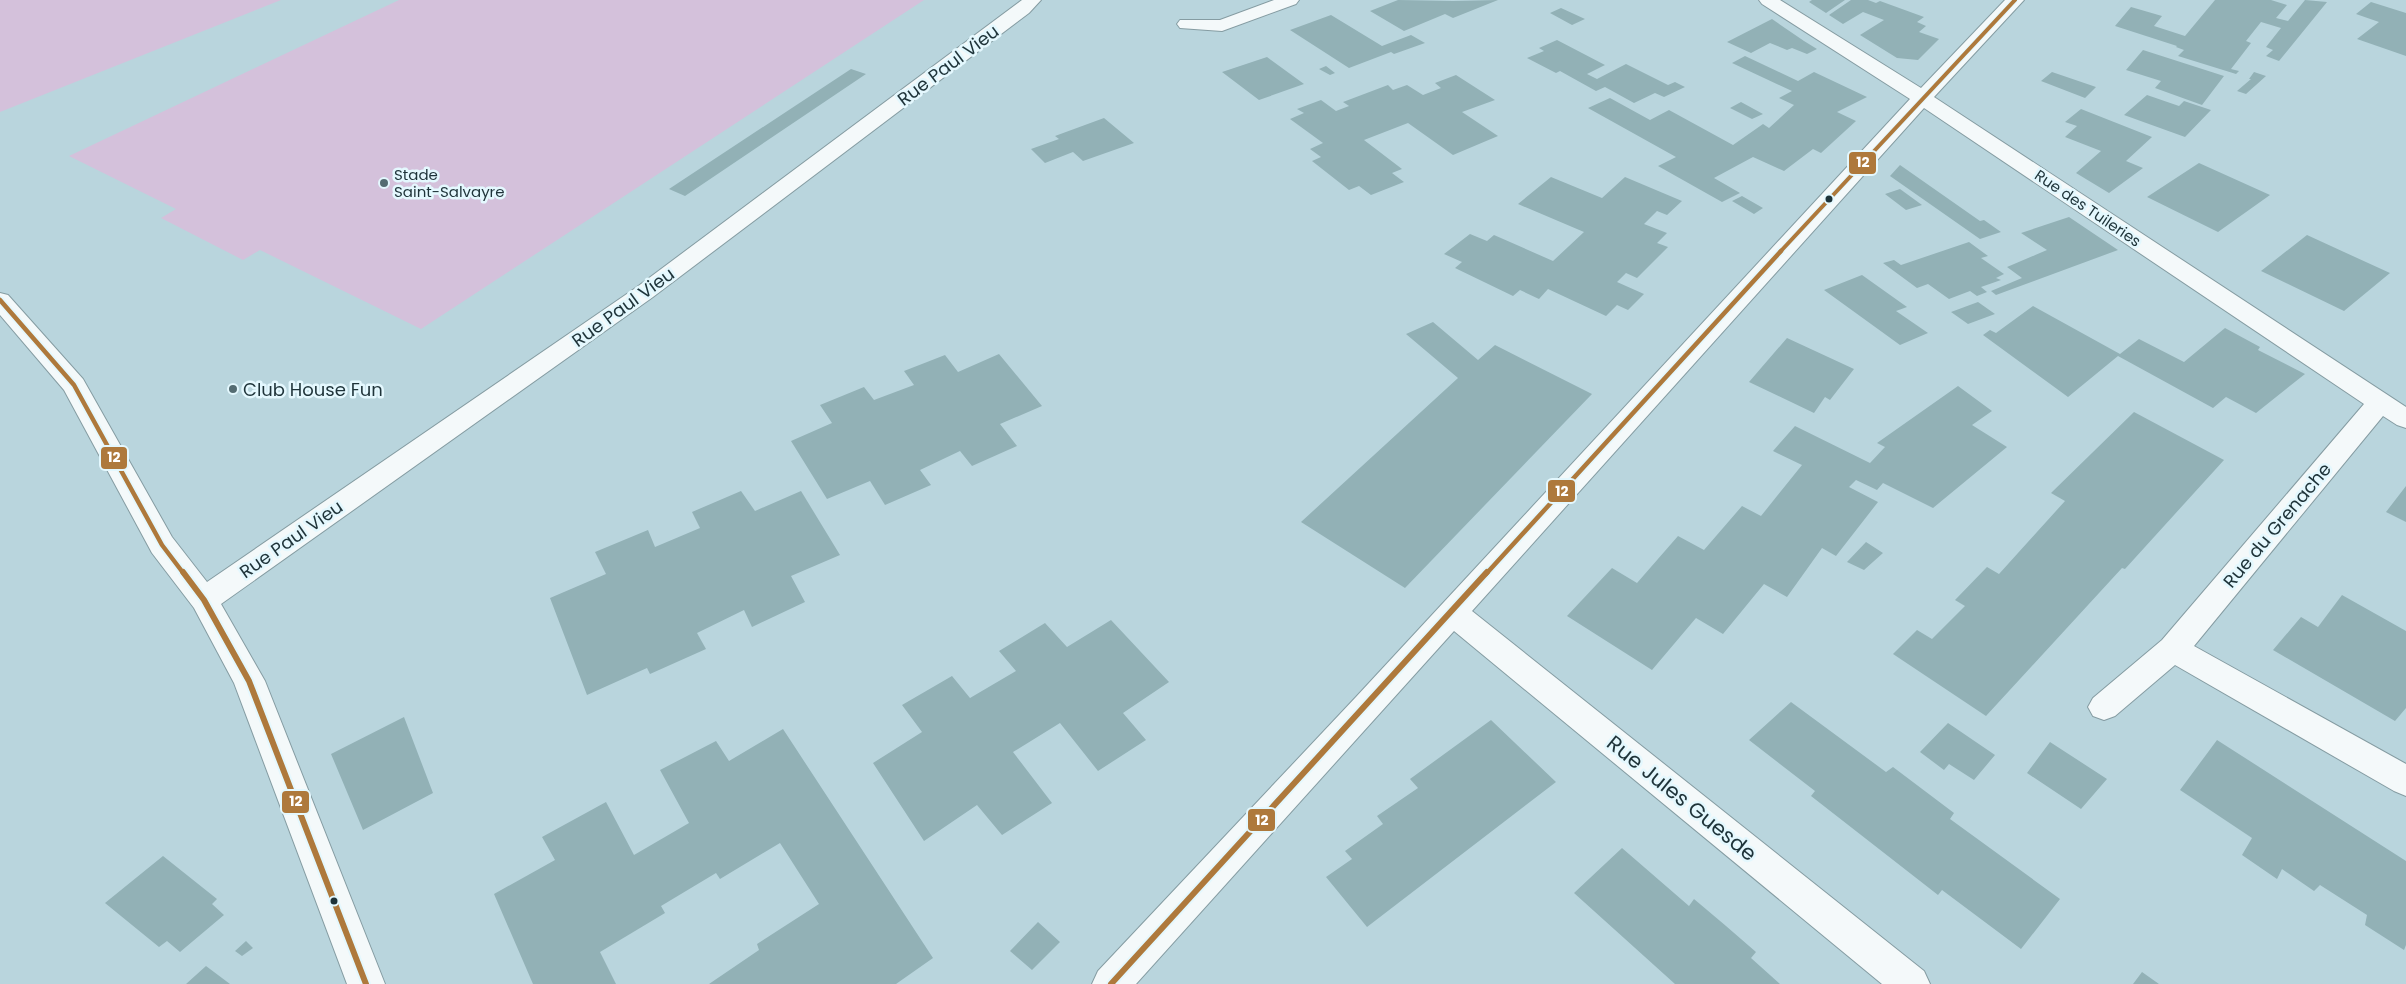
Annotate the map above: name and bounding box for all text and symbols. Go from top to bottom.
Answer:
street label: Rue Paul Vieu [892,19,1004,111]
line badge: 12 [1848,151,1877,175]
text: 12 [1856,152,1870,172]
place label: Stade Saint-Salvayre [394,164,505,202]
street label: Rue des Tuileries [2031,165,2145,251]
marker: Stade Saint-Salvayre [378,177,390,189]
unlabelled marker [1824,194,1834,204]
street label: Rue Paul Vieu [567,261,679,353]
place label: Club House Fun [243,377,383,402]
marker: Club House Fun [227,383,239,395]
line badge: 12 [100,446,128,470]
text: 12 [107,447,121,467]
street label: Rue du Grenache [2217,457,2337,593]
line badge: 12 [1547,479,1576,503]
text: 12 [1555,481,1569,501]
street label: Rue Paul Vieu [234,494,348,584]
street label: Rue Jules Guesde [1601,728,1763,868]
line badge: 12 [281,790,310,814]
text: 12 [289,791,303,811]
line badge: 12 [1247,808,1276,832]
text: 12 [1255,810,1269,830]
unlabelled marker [329,896,339,906]

